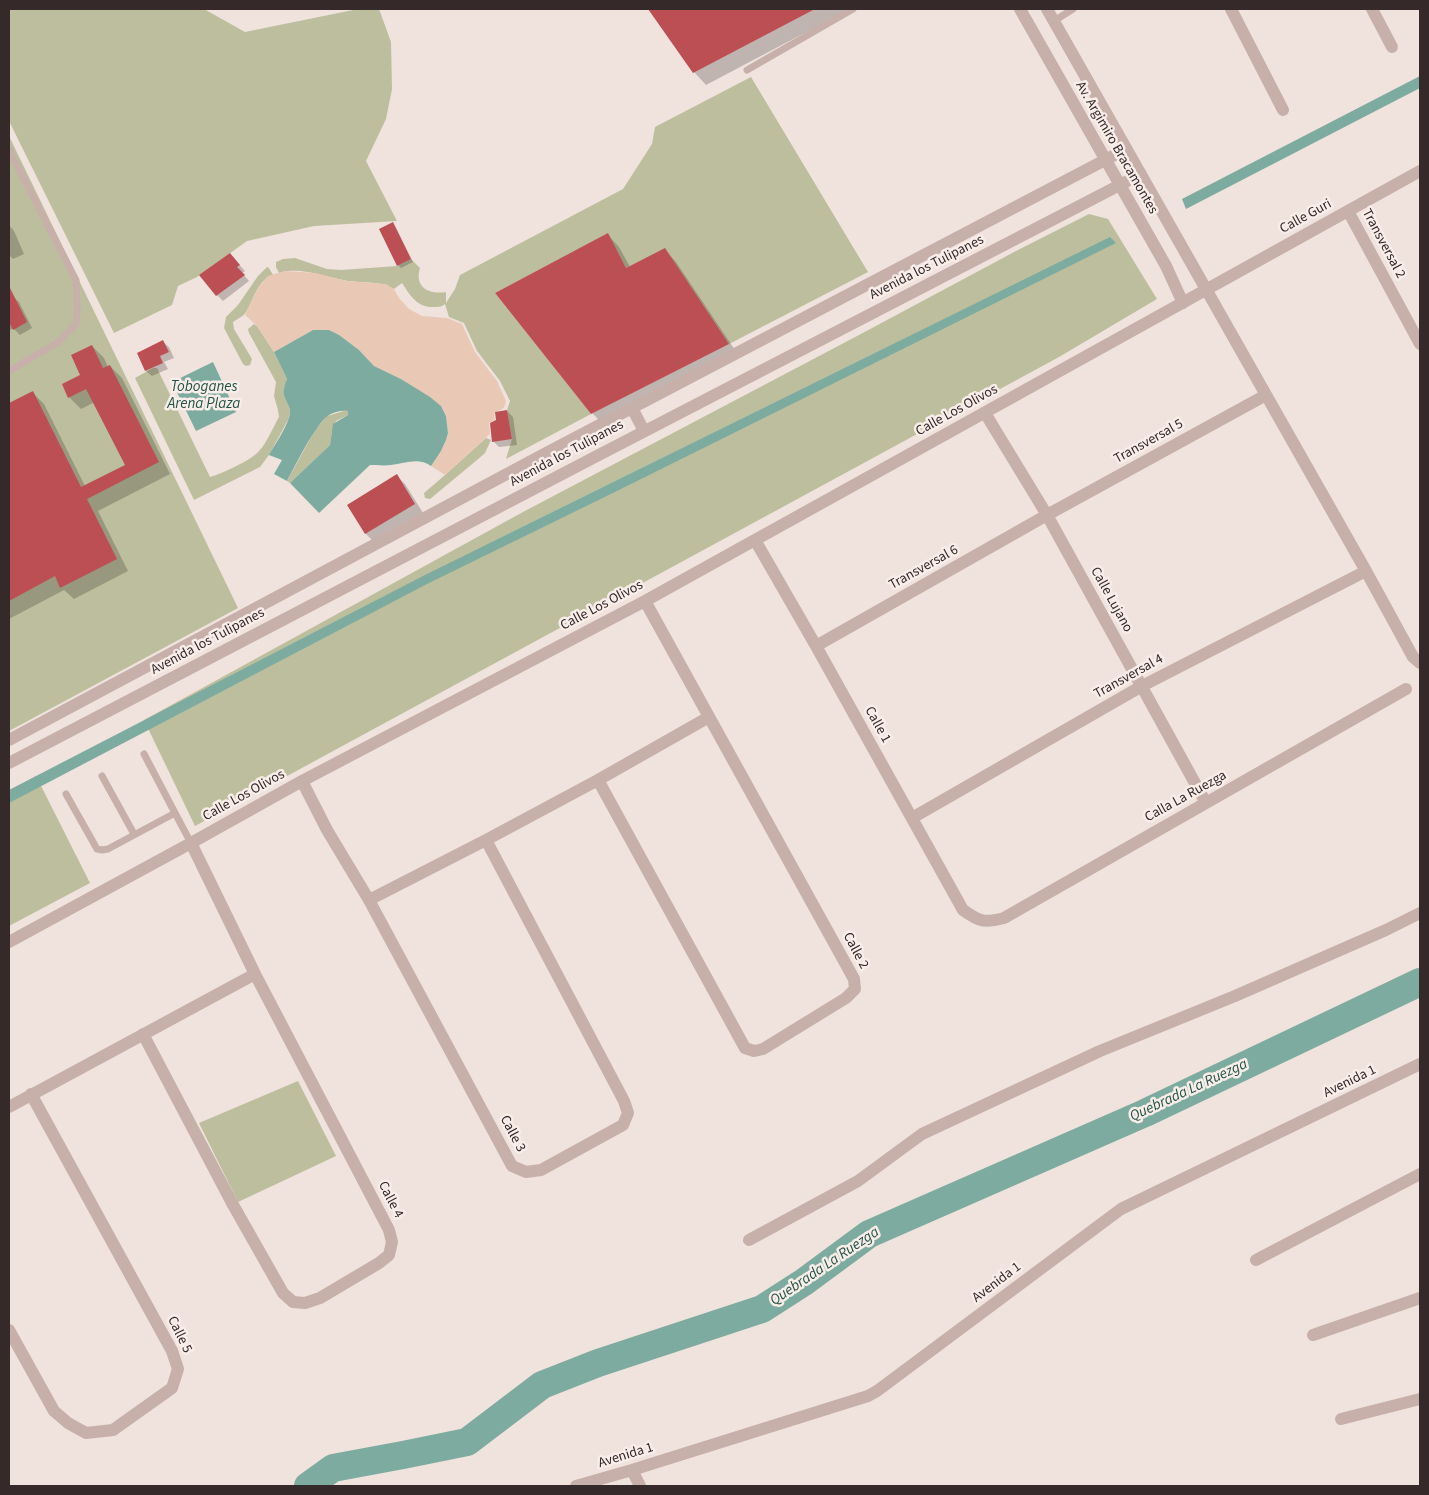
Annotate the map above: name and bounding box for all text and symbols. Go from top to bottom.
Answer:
street label: Av. Argimiro Bracamontes [1071,79,1161,217]
street label: Calle Guri [1277,196,1335,238]
street label: Transversal 2 [1358,206,1408,282]
street label: Avenida los Tulipanes [867,232,987,304]
water label: Toboganes Arena Plaza [168,379,240,414]
street label: Calle Los Olivos [913,382,1001,440]
street label: Transversal 5 [1111,416,1187,468]
street label: Avenida los Tulipanes [507,417,627,491]
street label: Transversal 6 [886,542,962,594]
street label: Calle Lujano [1086,564,1136,636]
street label: Calle Los Olivos [558,577,646,635]
street label: Avenida los Tulipanes [148,605,268,679]
street label: Transversal 4 [1091,651,1167,703]
street label: Calle 1 [860,704,894,746]
street label: Calle Los Olivos [200,767,288,825]
street label: Calla La Ruezga [1142,768,1230,826]
street label: Calle 2 [838,930,872,972]
water label: Quebrada La Ruezga [1127,1056,1251,1126]
street label: Avenida 1 [1321,1062,1379,1102]
street label: Calle 3 [495,1113,529,1155]
street label: Calle 4 [374,1179,406,1221]
water label: Quebrada La Ruezga [767,1224,883,1310]
street label: Avenida 1 [969,1259,1025,1307]
street label: Calle 5 [163,1314,195,1356]
street label: Avenida 1 [596,1440,656,1472]

